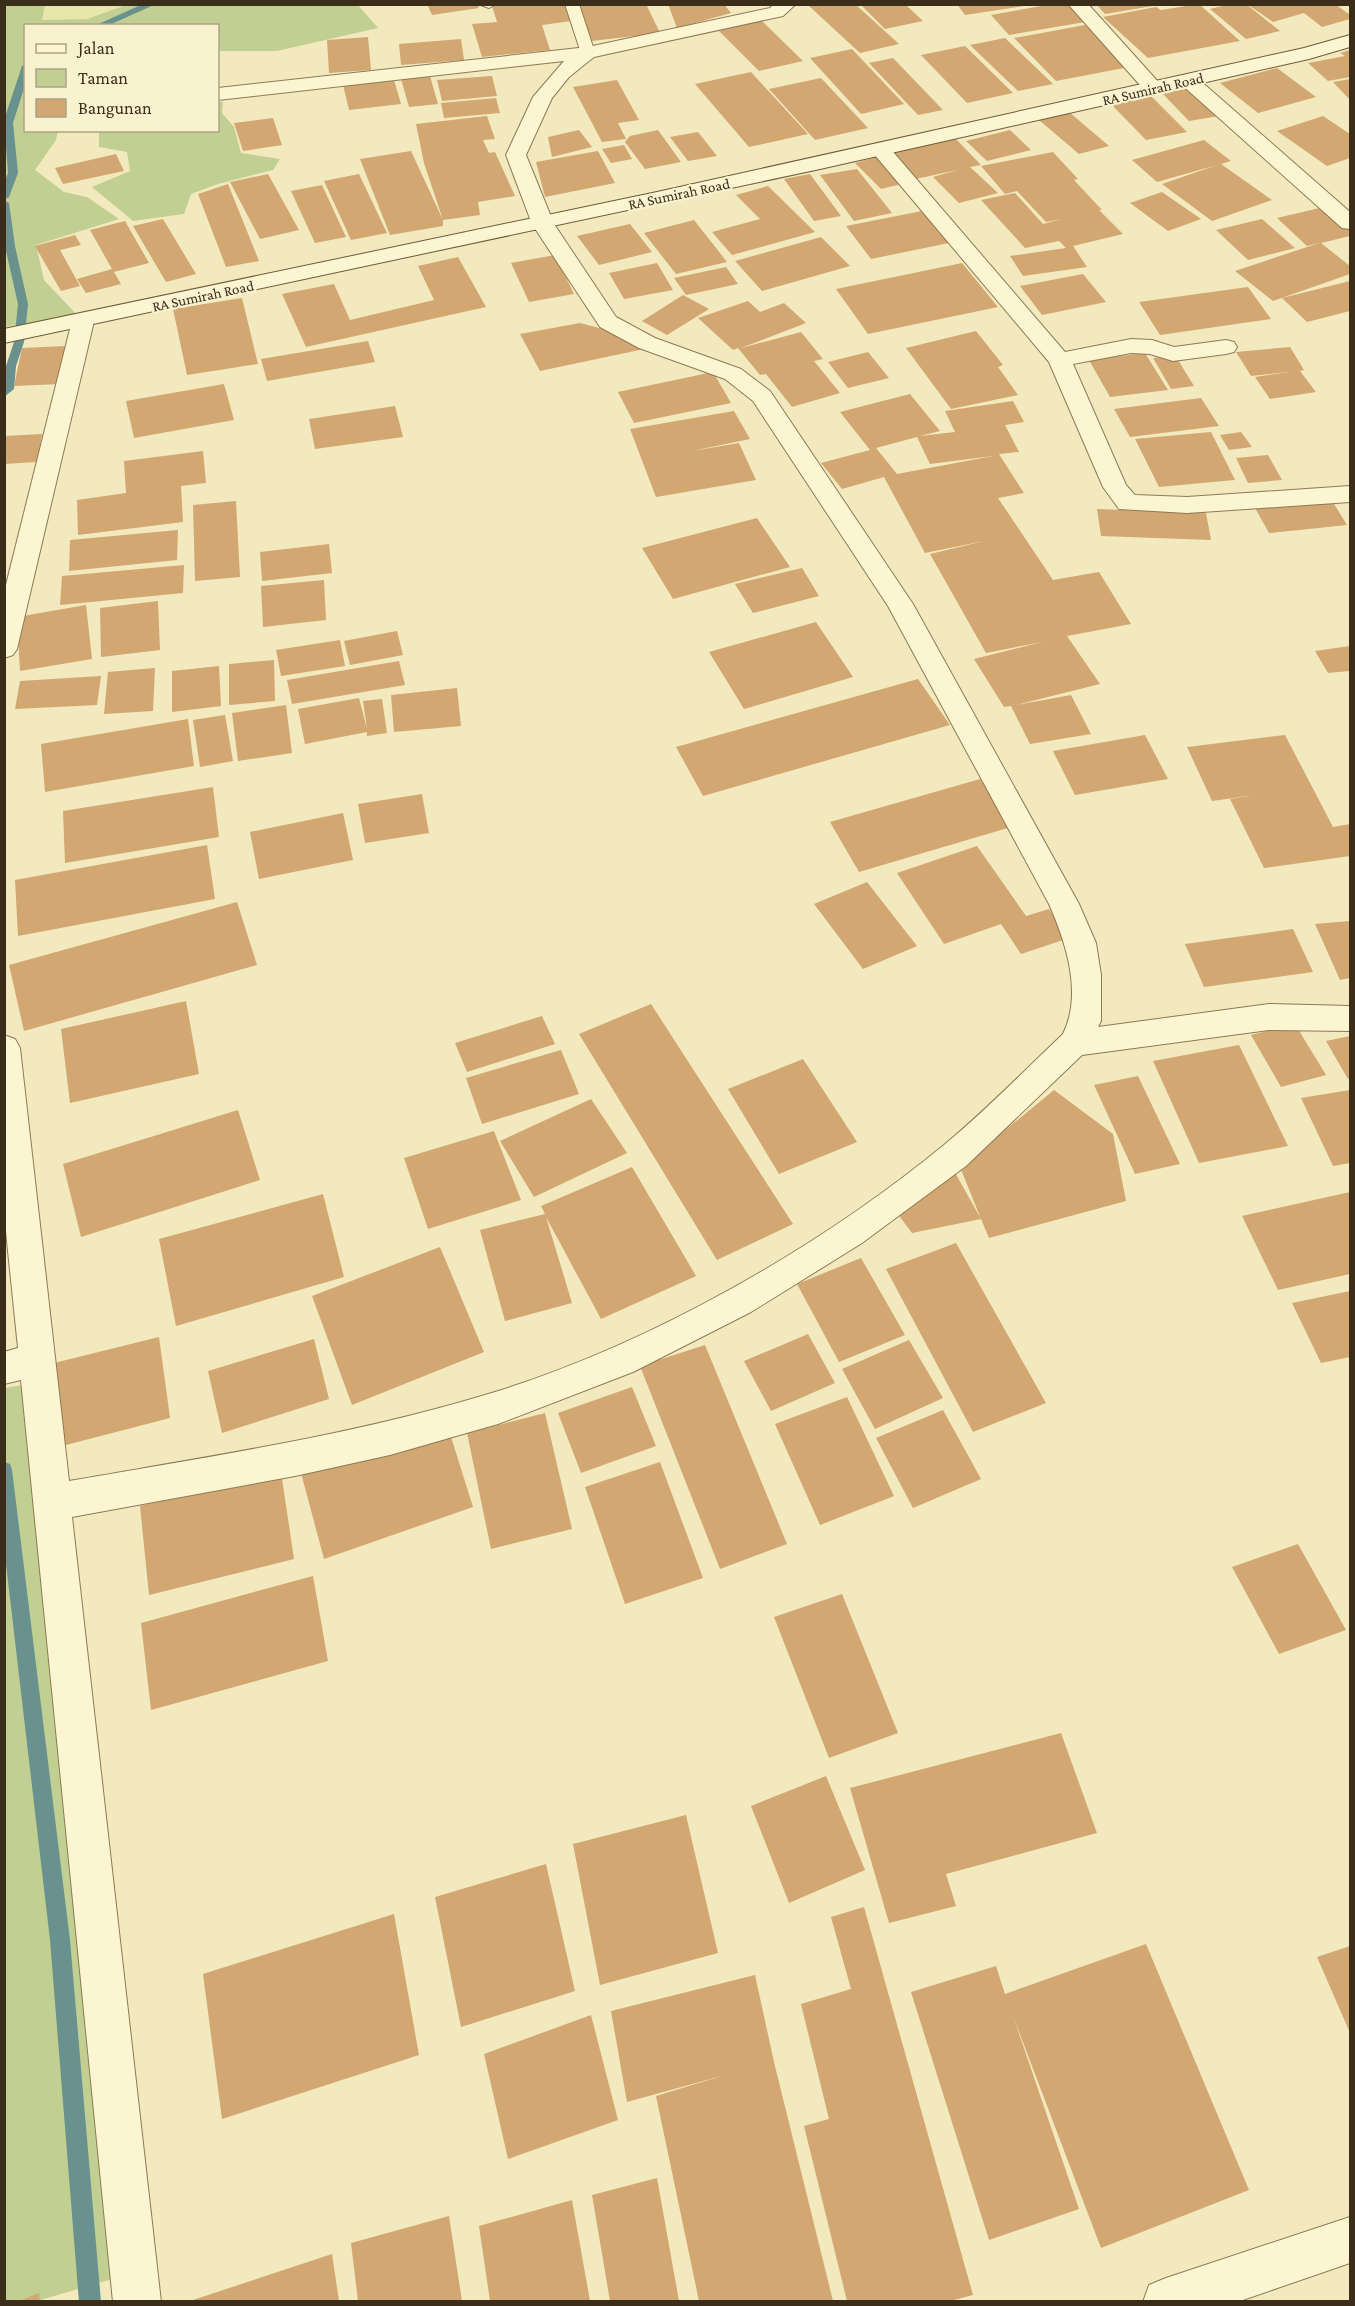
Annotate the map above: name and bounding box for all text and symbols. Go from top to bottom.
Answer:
legend [24,24,219,132]
text: Jalan [76,38,115,58]
text: Taman [78,68,128,88]
street label: RA Sumirah Road [1101,70,1205,108]
text: Bangunan [78,98,152,118]
street label: RA Sumirah Road [627,175,731,213]
street label: RA Sumirah Road [151,277,255,315]

